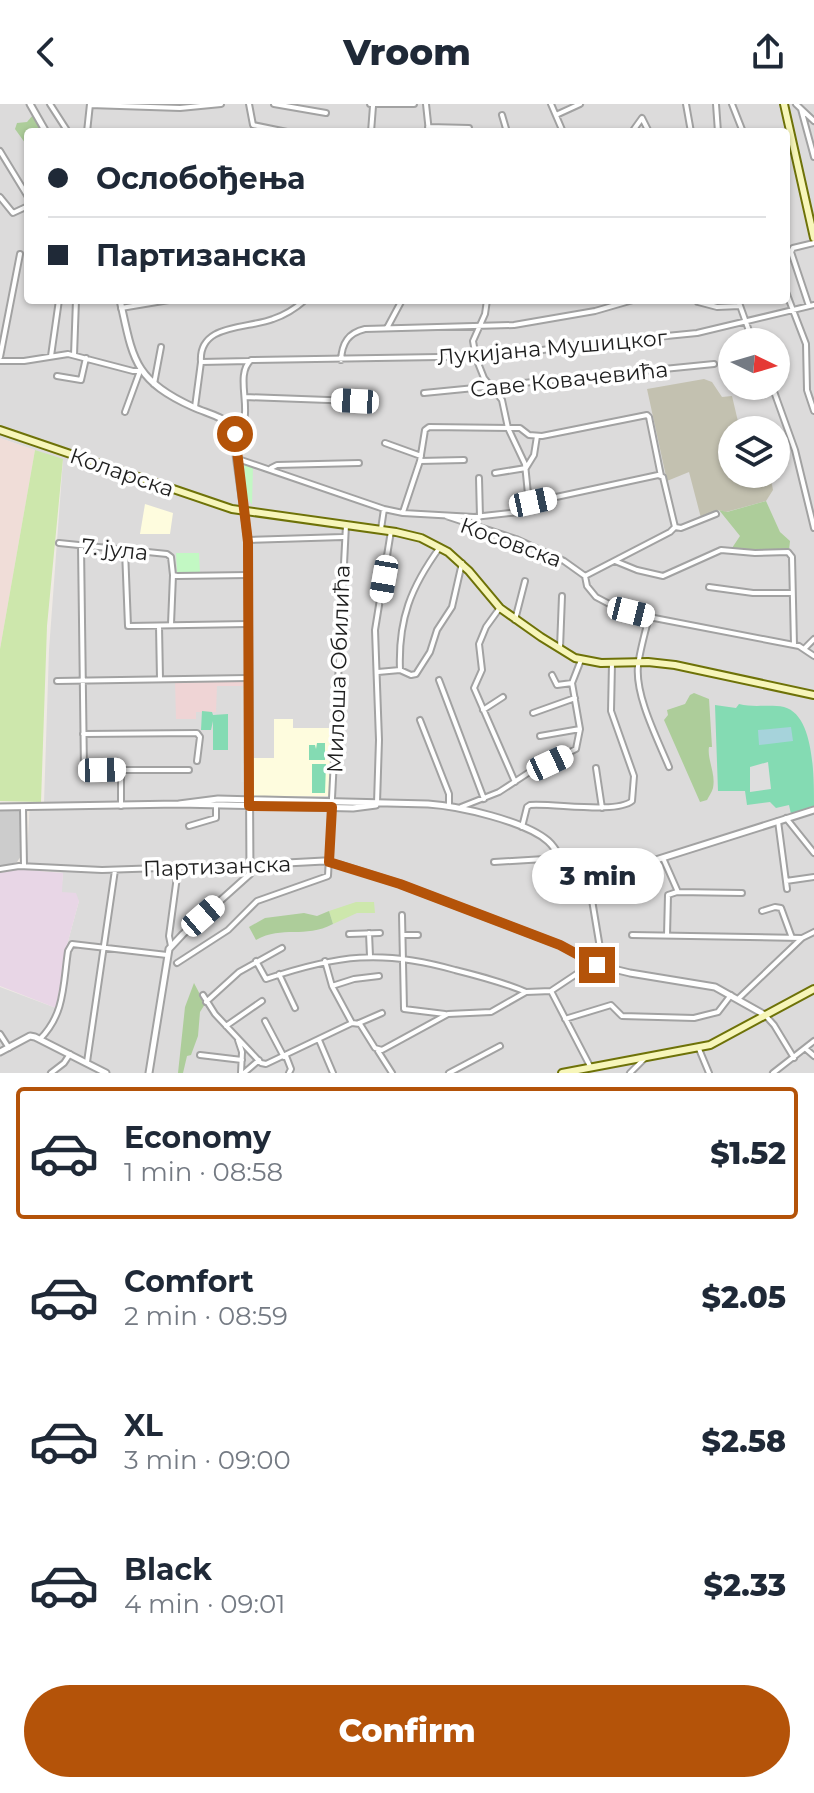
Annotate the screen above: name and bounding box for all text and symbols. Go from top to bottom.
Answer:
icon: back [24,30,68,74]
text: Vroom [343,30,471,74]
icon: share [746,30,790,74]
text: Ослобођења [96,160,305,197]
text: Партизанска [96,237,307,274]
street label: Лукијана Мушицког [436,324,669,371]
north arrow [718,328,790,400]
map controls [718,328,790,488]
street label: Саве Ковачевића [469,356,669,403]
car [330,388,380,414]
route start [217,416,253,452]
button: layers [718,416,790,488]
street label: Коларска [66,442,177,503]
car [507,485,559,519]
street label: Косовска [456,512,565,573]
street label: 7. јула [80,533,150,566]
car [368,553,400,605]
street label: Милоша Обилића [321,565,356,774]
car [605,595,657,629]
car [523,742,577,784]
car [78,758,126,782]
callout: 3 min [531,849,663,905]
street label: Партизанска [142,850,292,883]
text: 3 min [560,860,636,892]
car [177,891,229,941]
route end [579,947,615,983]
icon: car [28,1117,100,1189]
text: Economy [124,1119,271,1156]
text: $1.52 [710,1135,786,1172]
text: 1 min · 08:58 [124,1156,283,1188]
icon: car [28,1261,100,1333]
text: Comfort [124,1263,254,1300]
text: $2.05 [701,1279,786,1316]
text: 2 min · 08:59 [124,1300,288,1332]
icon: car [28,1405,100,1477]
text: XL [124,1407,163,1444]
text: $2.58 [702,1423,786,1460]
text: 3 min · 09:00 [124,1444,291,1476]
icon: car [28,1549,100,1621]
text: Black [124,1551,212,1588]
text: $2.33 [704,1567,786,1604]
text: 4 min · 09:01 [124,1588,286,1620]
button: Confirm [24,1685,790,1777]

